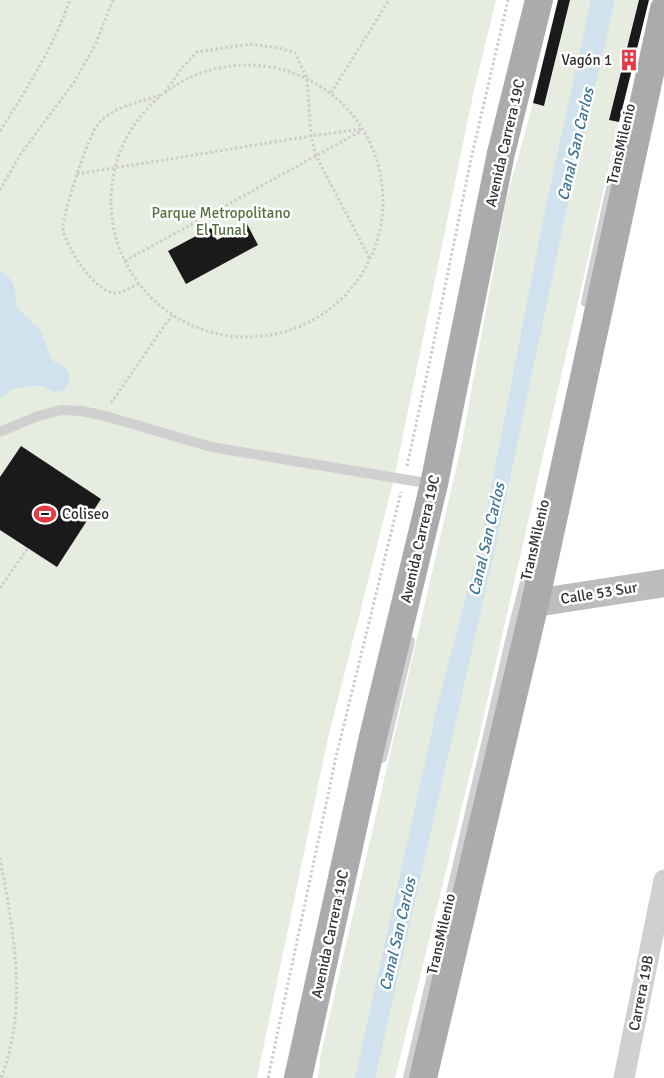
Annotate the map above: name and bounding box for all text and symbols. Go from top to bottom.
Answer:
building icon: Vagón 1 [616,47,642,73]
place label: Vagón 1 [561,51,612,69]
street label: Avenida Carrera 19C [482,77,528,209]
water label: Canal San Carlos [553,84,599,203]
street label: TransMilenio [603,102,639,186]
park label: Parque Metropolitano El Tunal [152,204,291,239]
street label: Avenida Carrera 19C [397,473,443,605]
water label: Canal San Carlos [464,479,510,598]
street label: TransMilenio [517,498,553,582]
sports icon: Coliseo [32,501,58,527]
place label: Coliseo [62,505,109,523]
street label: Calle 53 Sur [559,578,639,608]
street label: Avenida Carrera 19C [308,868,352,1000]
water label: Canal San Carlos [375,874,421,993]
street label: TransMilenio [423,892,459,976]
street label: Carrera 19B [625,954,657,1032]

